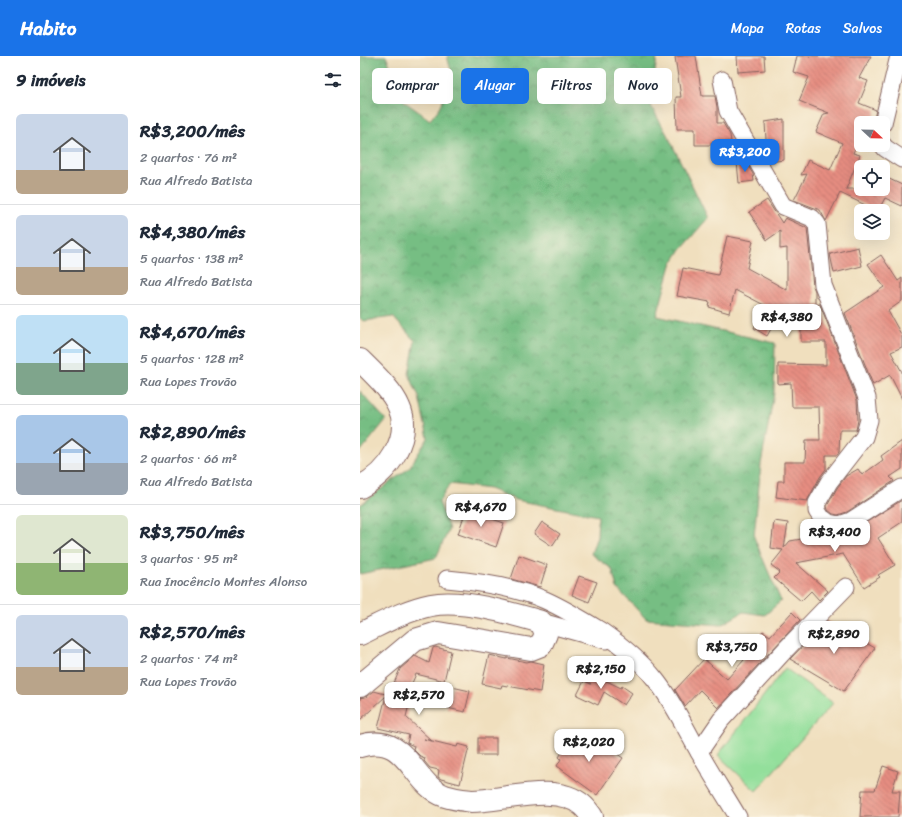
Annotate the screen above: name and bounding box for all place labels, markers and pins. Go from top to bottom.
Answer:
pin: R$3,200 [708,139,782,173]
pin: R$4,380 [750,304,824,338]
pin: R$4,670 [444,494,518,528]
pin: R$3,400 [798,519,872,553]
pin: R$2,890 [797,621,871,655]
pin: R$3,750 [695,634,769,668]
pin: R$2,150 [564,656,638,690]
pin: R$2,570 [382,682,456,716]
pin: R$2,020 [552,729,626,763]

